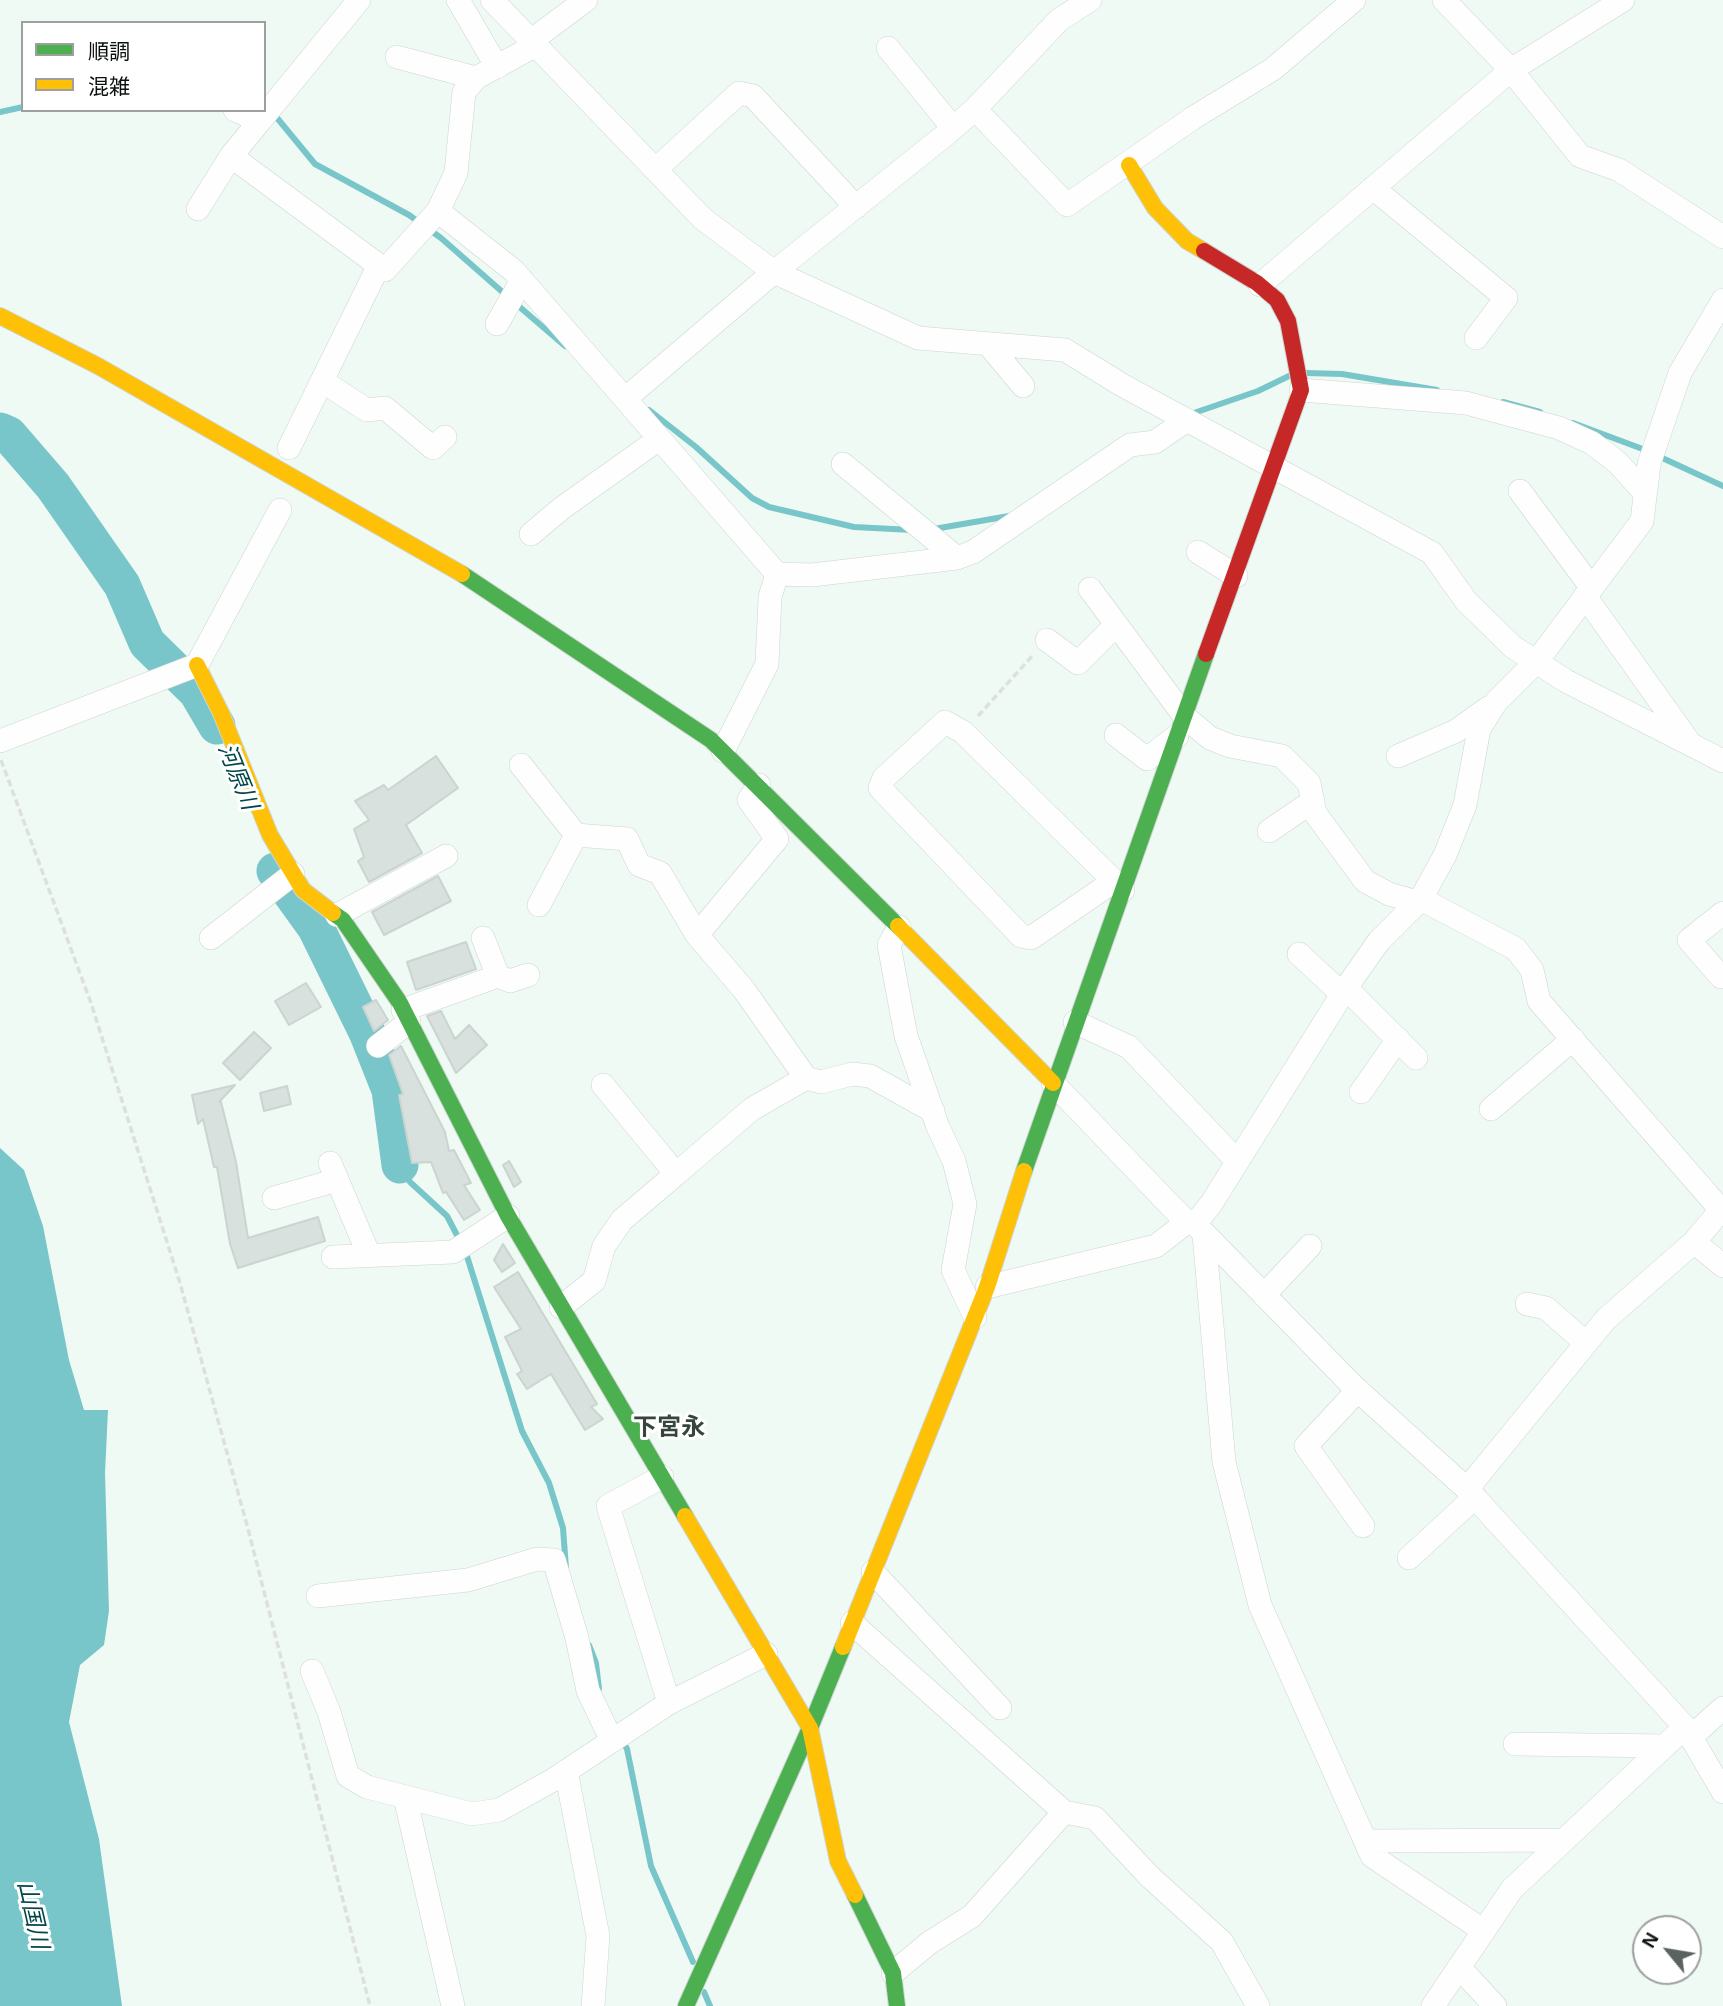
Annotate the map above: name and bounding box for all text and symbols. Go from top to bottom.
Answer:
legend [21,21,266,112]
text: 順調 [88,40,130,63]
text: 混雑 [88,75,130,98]
water label: 河原川 [211,740,263,814]
district label: 下宮永 [633,1414,705,1442]
water label: 山国川 [11,1878,53,1952]
north arrow [1632,1915,1702,1985]
text: N [1638,1929,1663,1951]

